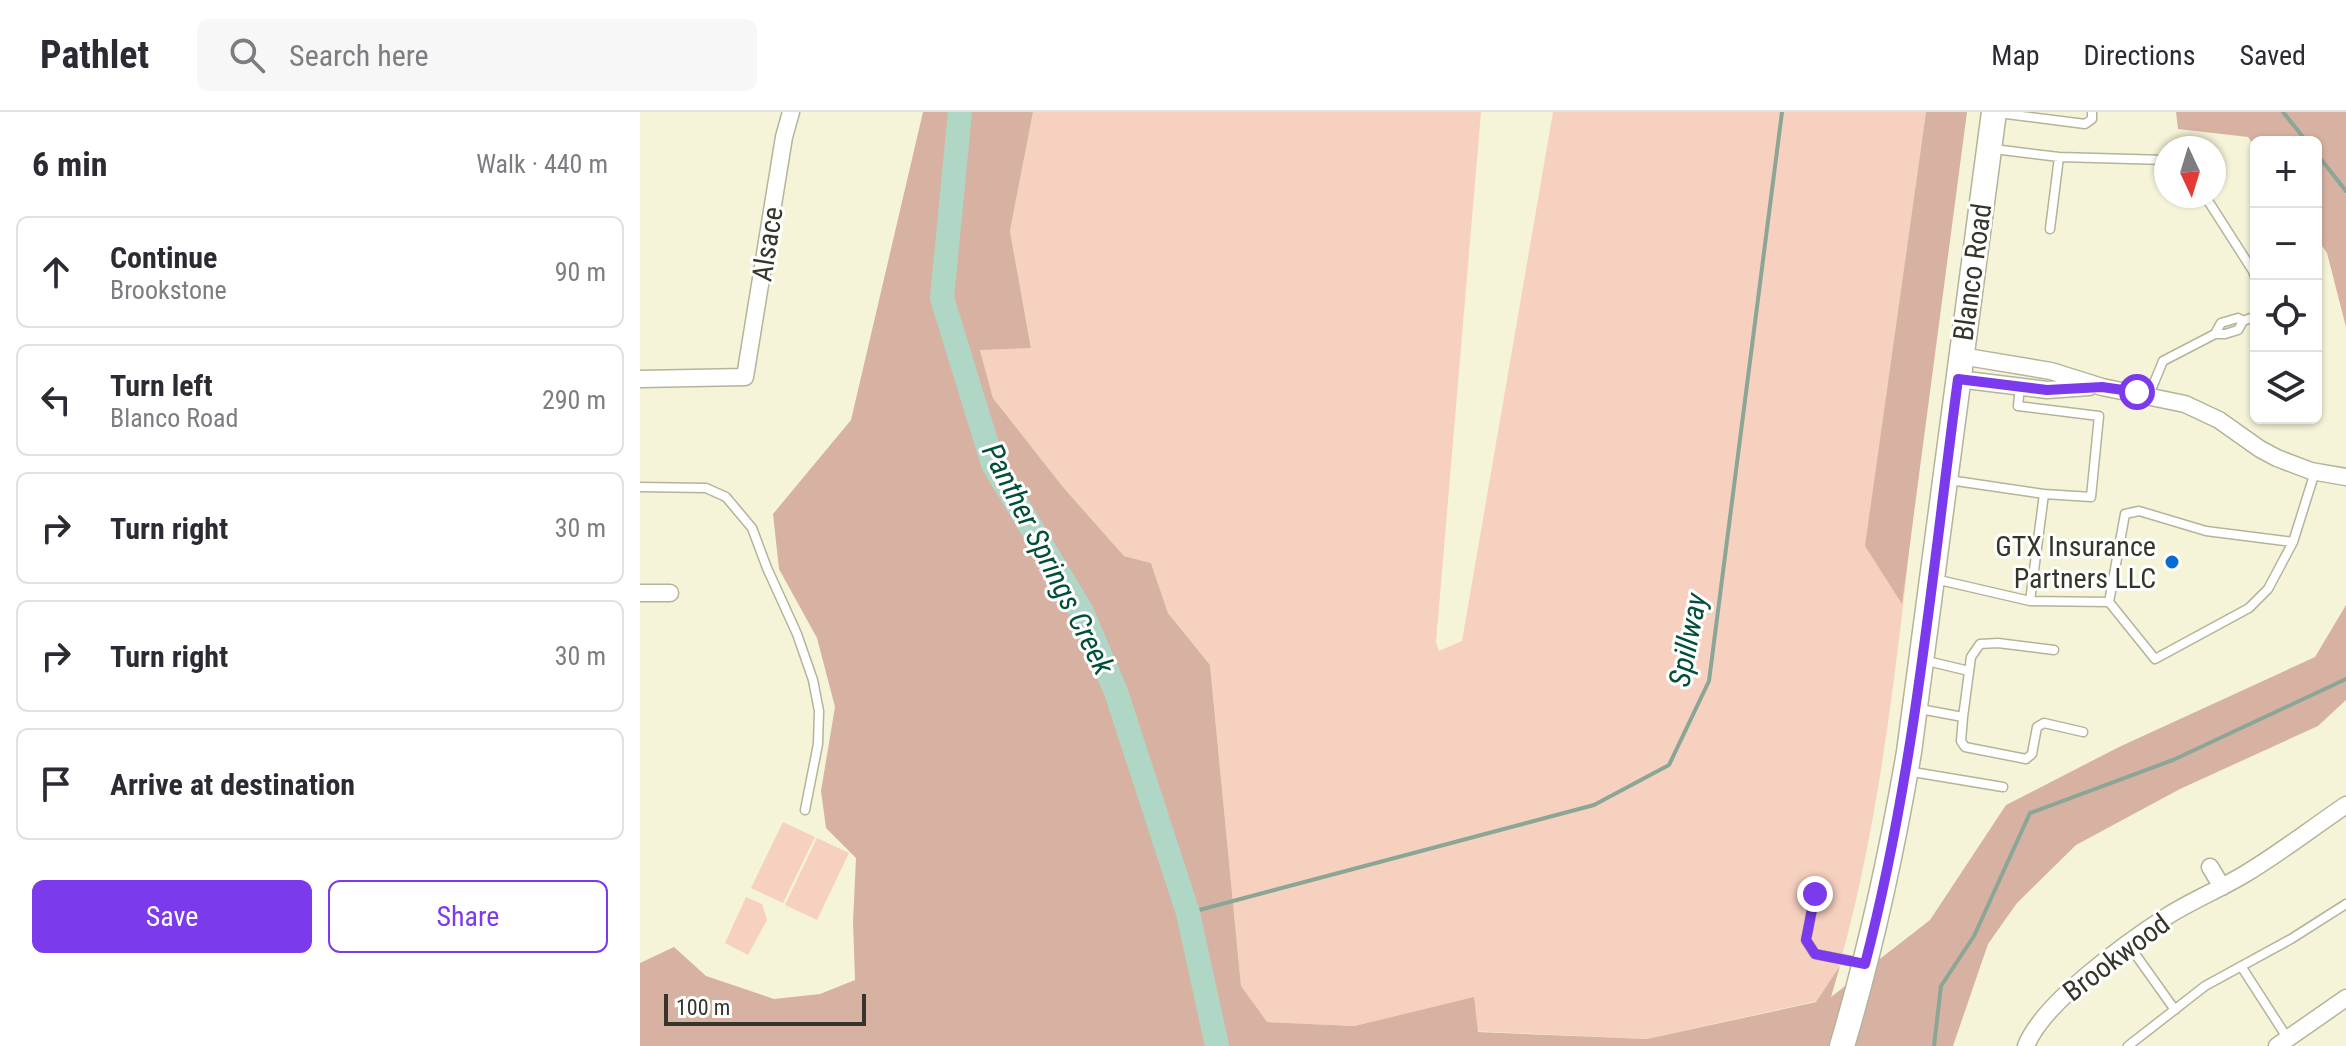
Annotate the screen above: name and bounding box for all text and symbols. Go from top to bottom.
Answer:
search box [197,19,757,91]
text: Pathlet [40,33,149,77]
icon: search [225,33,269,77]
text: Search here [289,38,429,73]
text: Map [1991,39,2040,72]
text: Directions [2084,39,2195,72]
text: Saved [2239,39,2306,72]
north arrow [2154,136,2226,208]
map controls [2250,136,2322,424]
button: + [2250,136,2322,208]
text: 6 min [32,144,108,184]
text: Walk · 440 m [476,149,608,179]
street label: Blanco Road [1947,201,1998,343]
street label: Alsace [745,205,790,284]
button: − [2250,208,2322,280]
text: Continue [110,240,217,275]
icon: ahead [34,250,78,294]
text: 90 m [555,257,606,287]
text: Brookstone [110,275,227,305]
button: locate [2250,280,2322,352]
button: layers [2250,352,2322,424]
text: Turn left [110,368,213,403]
route start [2119,374,2155,410]
icon: left [34,378,78,422]
text: 290 m [542,385,606,415]
text: Blanco Road [110,403,238,433]
water label: Panther Springs Creek [975,437,1122,681]
icon: right [34,506,78,550]
text: Turn right [110,511,228,546]
text: 30 m [555,513,606,543]
place label: GTX Insurance Partners LLC [1995,530,2156,595]
marker: GTX Insurance Partners LLC [2163,553,2181,571]
water label: Spillway [1661,589,1714,689]
icon: right [34,634,78,678]
text: Turn right [110,639,228,674]
text: 30 m [555,641,606,671]
icon: arrive [34,762,78,806]
text: Arrive at destination [110,767,355,802]
route end [1797,876,1833,912]
button: Save [32,880,312,953]
button: Share [328,880,608,953]
street label: Brookwood [2057,907,2176,1008]
scale bar [664,990,866,1026]
text: 100 m [676,995,730,1020]

